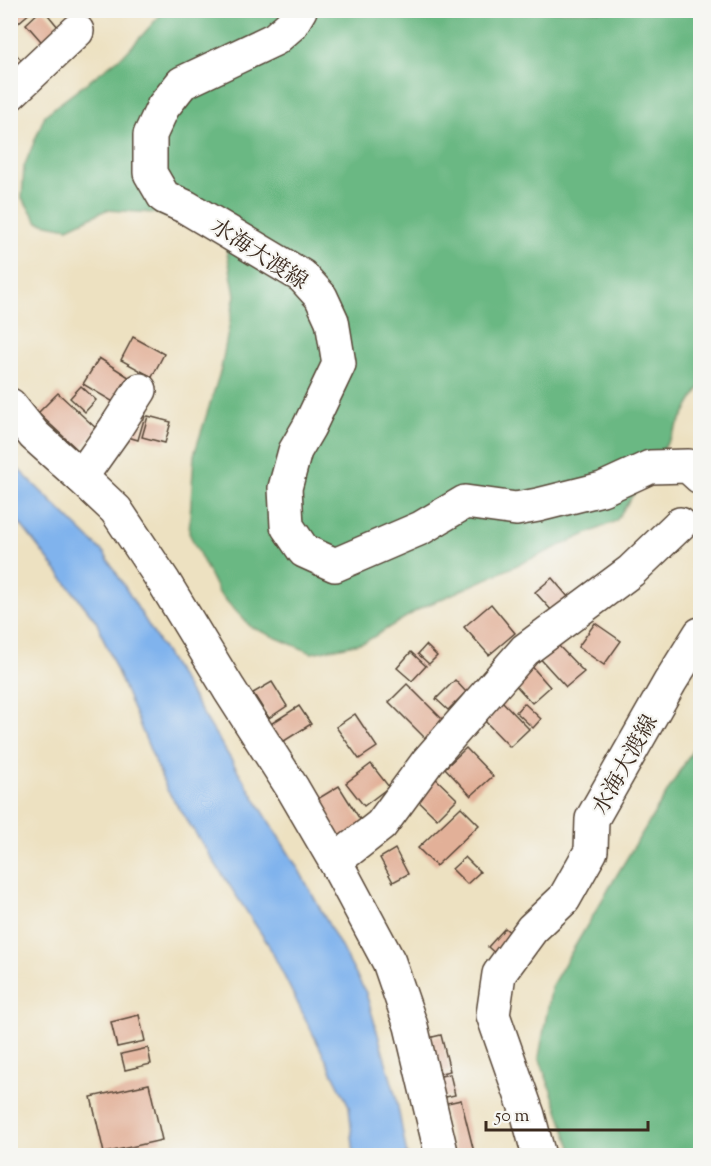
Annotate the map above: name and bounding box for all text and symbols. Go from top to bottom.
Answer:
street label: 水海大渡線 [204,212,313,299]
street label: 水海大渡線 [586,710,667,821]
scale bar [486,1094,648,1132]
text: 50 m [494,1104,530,1130]

